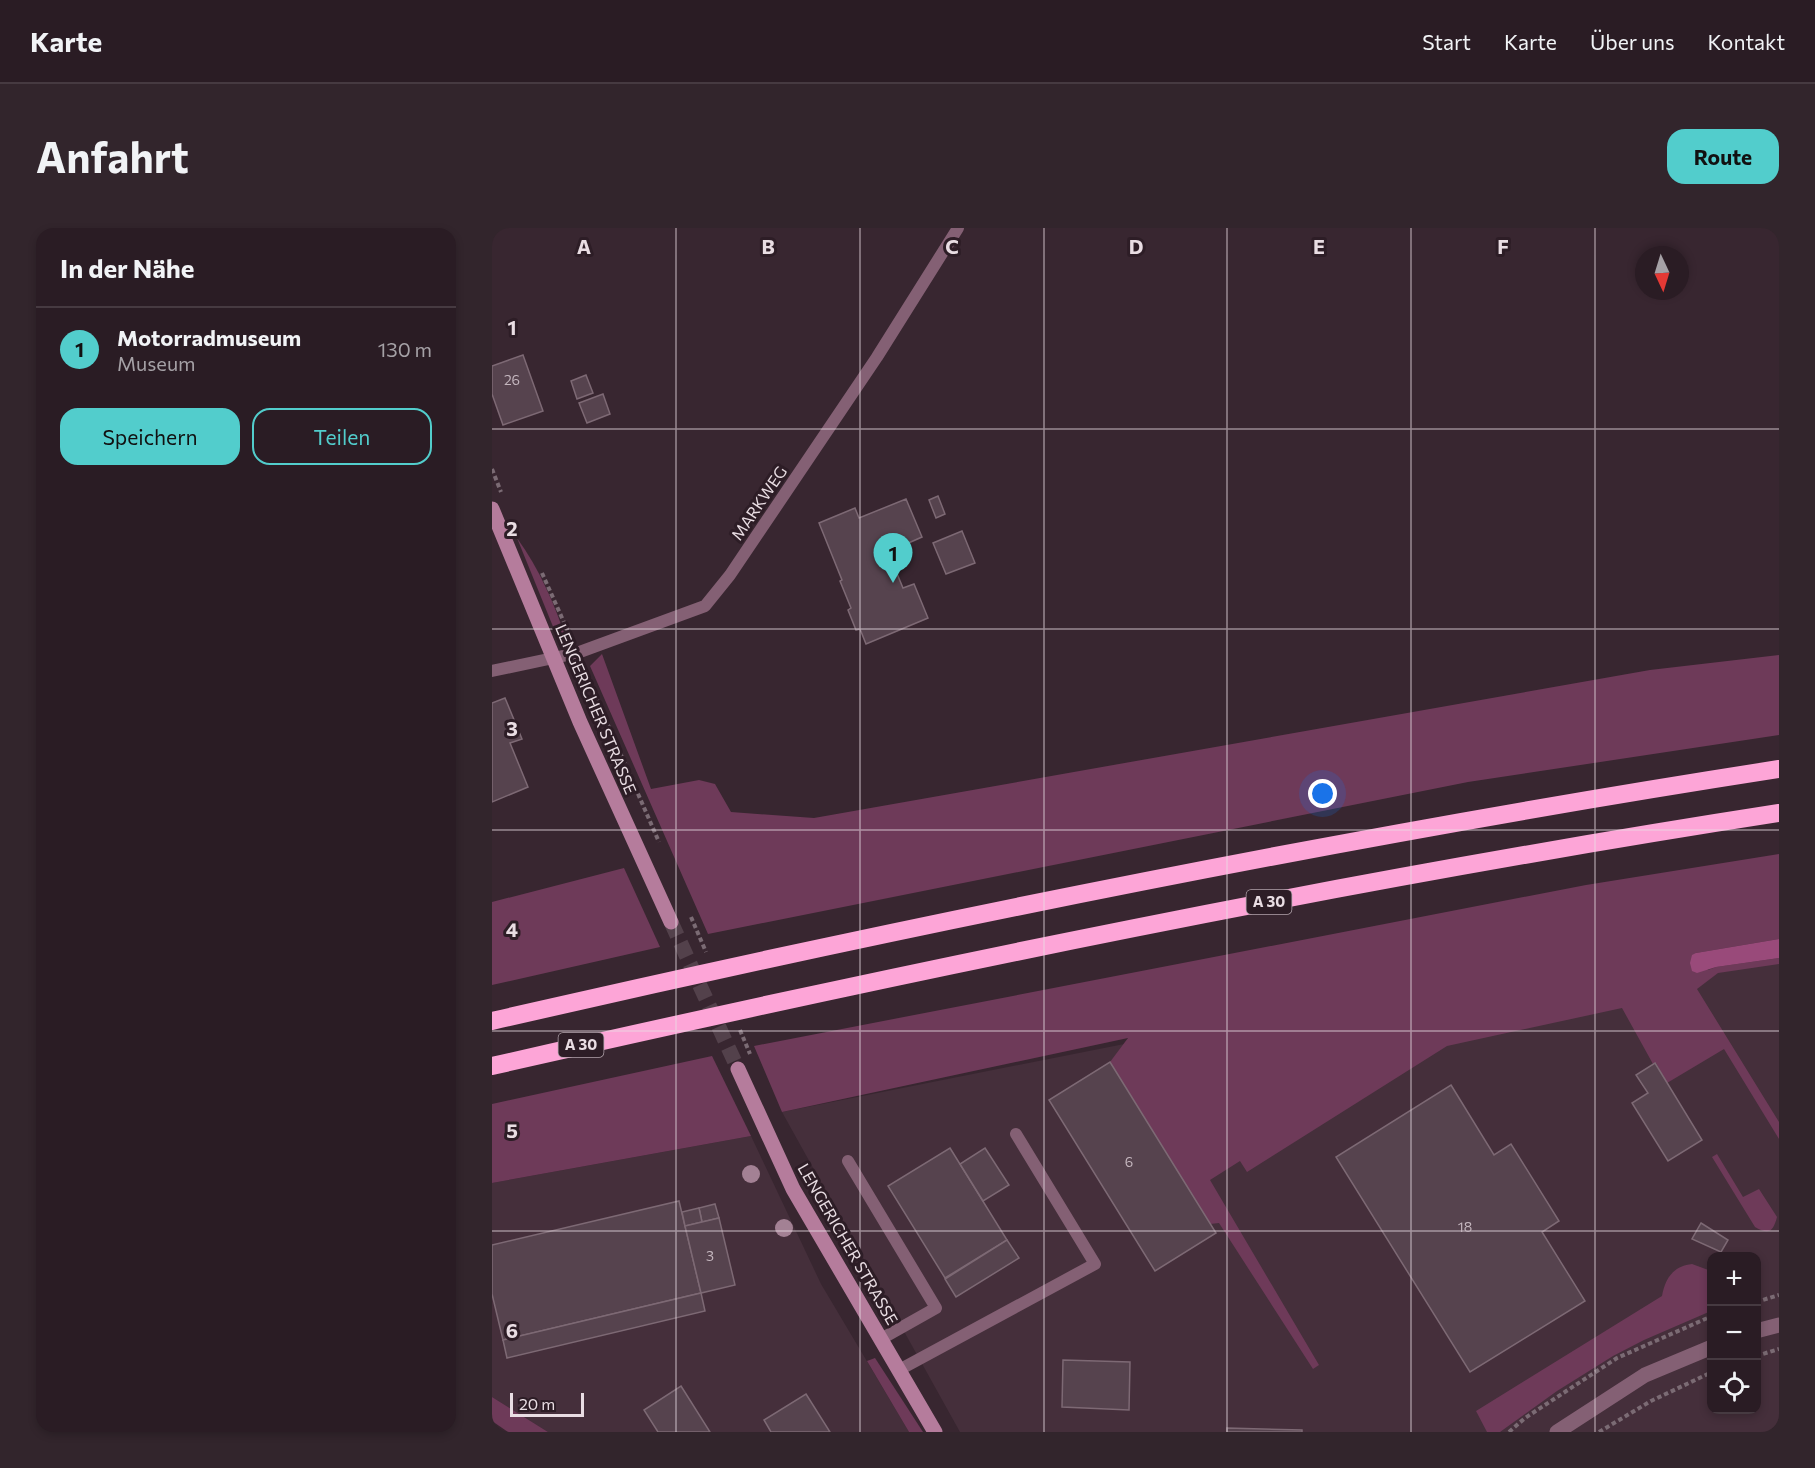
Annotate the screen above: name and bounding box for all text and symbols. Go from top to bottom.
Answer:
text: Karte [30,24,102,58]
text: Start [1422,29,1471,54]
text: Karte [1504,29,1557,54]
text: Über uns [1590,29,1674,54]
text: Kontakt [1707,29,1785,54]
button: Route [1667,129,1779,184]
text: Anfahrt [36,130,189,182]
text: A [577,234,591,258]
text: B [761,234,775,258]
text: C [945,234,959,258]
text: D [1129,234,1143,258]
text: E [1313,234,1325,258]
text: F [1497,234,1509,258]
north arrow [1635,246,1689,300]
text: In der Nähe [60,252,195,283]
text: 1 [507,315,517,339]
text: Motorradmuseum [117,324,301,351]
text: 1 [75,337,84,361]
text: 130 m [378,337,432,361]
text: Museum [117,351,196,375]
house number: 26 [504,371,520,388]
button: Speichern [60,408,240,465]
button: Teilen [252,408,432,465]
street label: MARKWEG [727,462,790,543]
text: 2 [506,516,518,540]
pin: 1 [874,534,912,583]
street label: LENGERICHER STRASSE [552,621,641,797]
text: 3 [506,716,518,740]
your location [1308,779,1337,808]
road number: A 30 [1246,890,1292,914]
text: 4 [506,917,518,941]
road number: A 30 [558,1033,604,1057]
text: 5 [506,1118,518,1142]
house number: 6 [1125,1153,1133,1170]
street label: LENGERICHER STRASSE [794,1160,902,1328]
house number: 18 [1458,1218,1472,1235]
house number: 3 [706,1247,714,1264]
map controls [1707,1252,1761,1414]
button: + [1707,1252,1761,1306]
button: − [1707,1306,1761,1360]
text: 6 [506,1318,518,1342]
button: locate [1707,1360,1761,1414]
scale bar [510,1390,584,1418]
text: 20 m [519,1394,555,1413]

